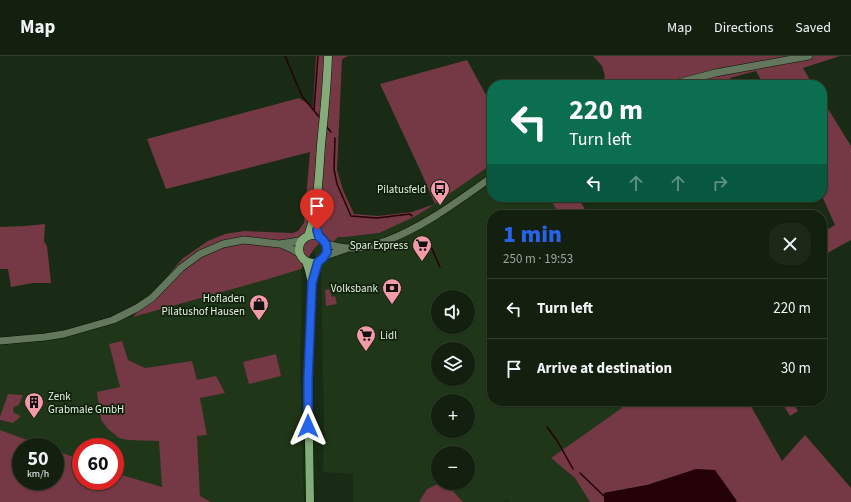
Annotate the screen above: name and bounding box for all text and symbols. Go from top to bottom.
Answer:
text: Map [20,14,55,41]
text: Map [667,18,692,38]
text: Directions [714,18,773,38]
text: Saved [795,18,831,38]
text: 220 m [569,90,643,130]
icon: left [503,96,555,148]
text: Turn left [569,127,631,152]
icon: left [583,172,605,194]
icon: ahead [625,172,647,194]
icon: ahead [667,172,689,194]
icon: right [709,172,731,194]
bus stop icon: Pilatusfeld [429,178,451,206]
place label: Pilatusfeld [377,182,426,197]
pin [300,189,334,230]
icon: arrive [306,195,328,217]
text: 1 min [503,217,562,252]
button: close [769,223,811,265]
supermarket icon: Spar Express [411,234,433,262]
place label: Spar Express [350,238,408,253]
text: 250 m · 19:53 [503,250,573,268]
bank icon: Volksbank [381,277,403,305]
place label: Volksbank [331,281,379,296]
map controls [431,290,475,490]
button: sound [431,290,475,334]
place label: Hofladen Pilatushof Hausen [161,291,245,319]
shop icon: Hofladen Pilatushof Hausen [248,293,270,321]
icon: left [503,298,525,320]
text: Turn left [537,298,593,319]
text: 220 m [773,298,811,319]
supermarket icon: Lidl [355,324,377,352]
place label: Lidl [380,328,397,343]
button: layers [431,342,475,386]
icon: arrive [503,358,525,380]
text: Arrive at destination [537,358,672,379]
text: 30 m [781,358,811,379]
place label: Zenk Grabmale GmbH [48,389,124,417]
building icon: Zenk Grabmale GmbH [23,391,45,419]
button: + [431,394,475,438]
position arrow [287,405,329,447]
speed limit sign: 60 [72,438,124,490]
text: 50 [27,445,49,473]
button: − [431,446,475,490]
text: km/h [27,467,49,481]

